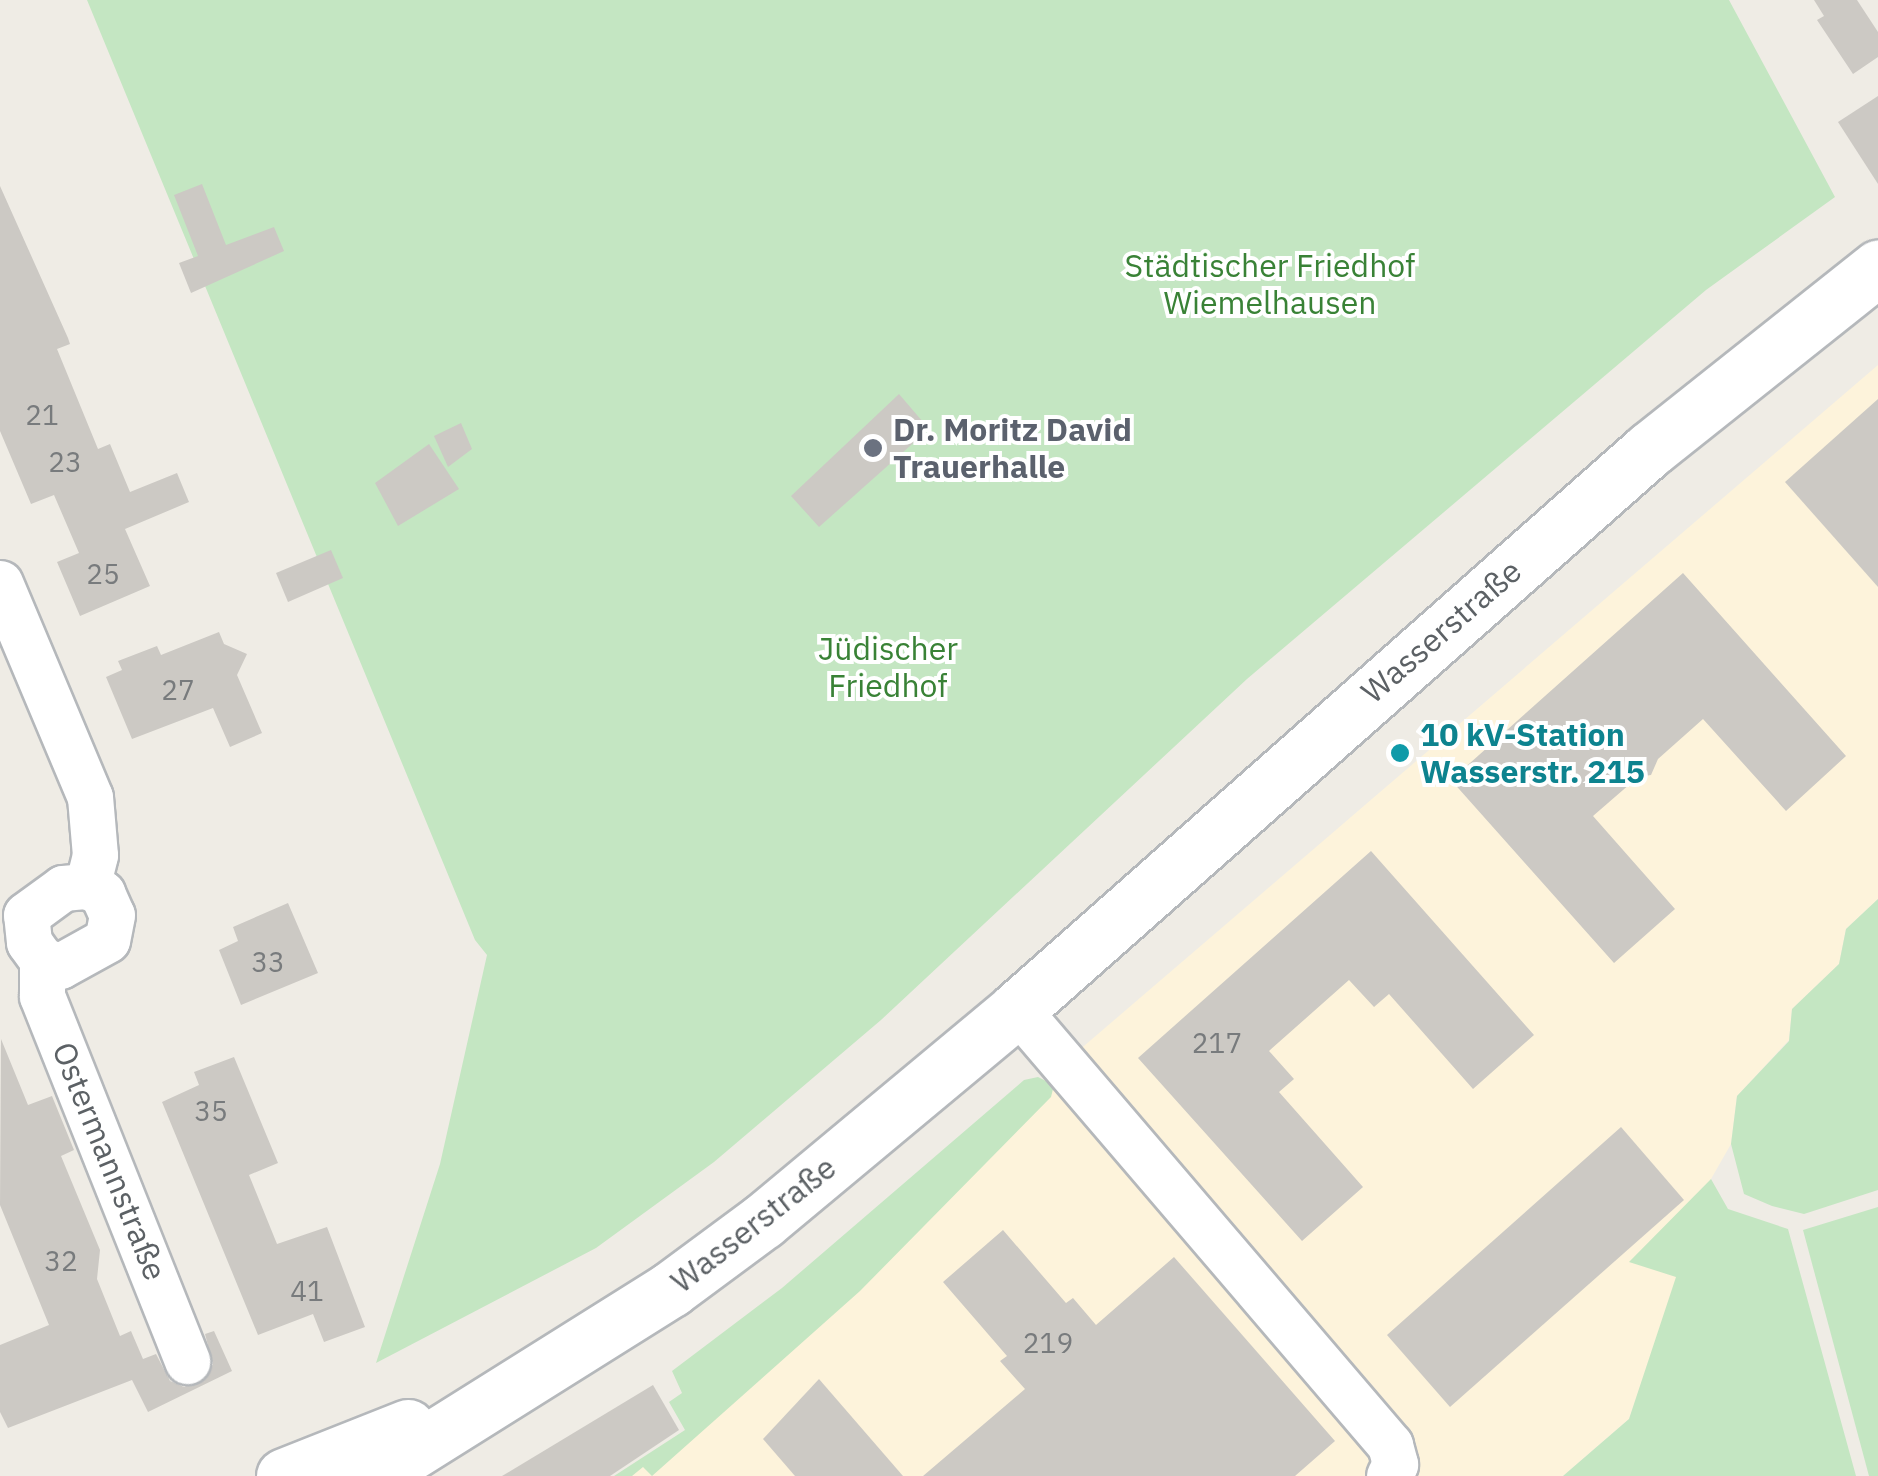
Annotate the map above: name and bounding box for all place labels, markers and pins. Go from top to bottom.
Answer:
place label: Dr. Moritz David Trauerhalle [893,411,1132,486]
marker: Dr. Moritz David Trauerhalle [862,437,884,459]
place label: 10 kV-Station Wasserstr. 215 [1420,716,1645,791]
marker: 10 kV-Station Wasserstr. 215 [1389,742,1411,764]

